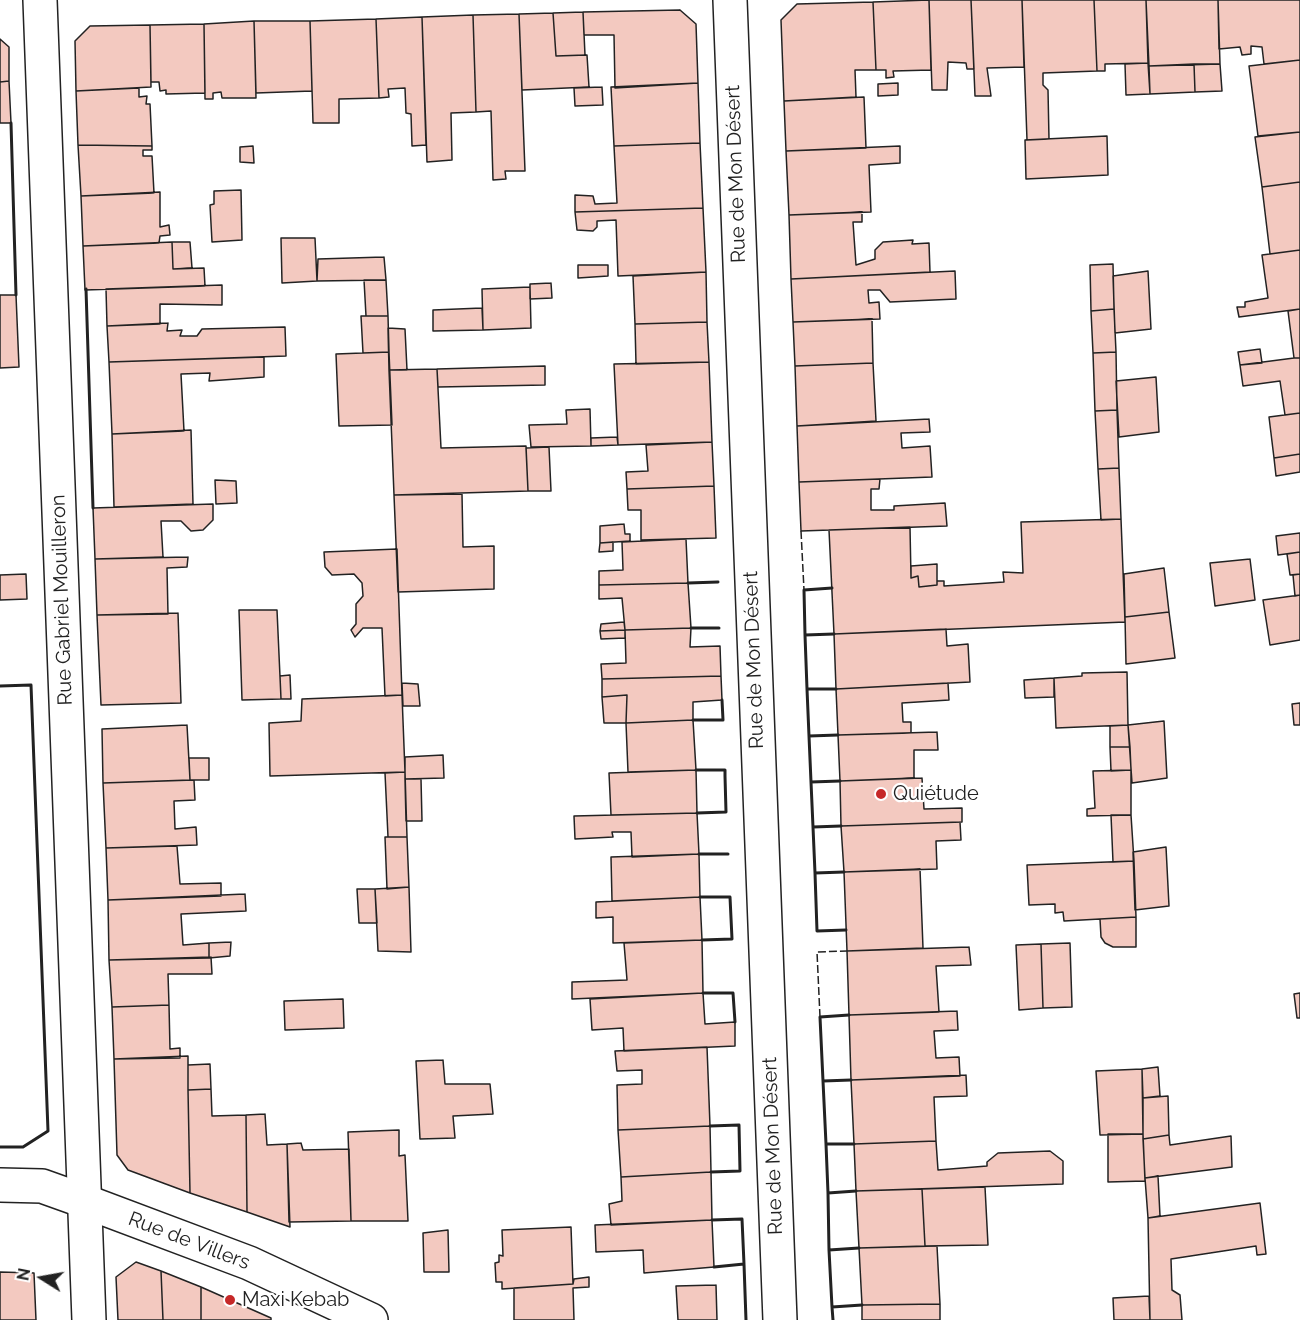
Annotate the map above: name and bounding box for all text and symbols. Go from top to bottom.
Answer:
street label: Rue de Mon Désert [721,85,751,263]
street label: Rue Gabriel Mouilleron [46,494,78,706]
street label: Rue de Mon Désert [739,571,769,749]
place label: Quiétude [893,782,979,806]
marker: Quiétude [874,787,888,801]
street label: Rue de Mon Désert [758,1057,788,1235]
street label: Rue de Villers [125,1207,253,1275]
north arrow [12,1248,72,1308]
text: N [13,1267,34,1282]
place label: Maxi Kebab [242,1288,349,1312]
marker: Maxi Kebab [223,1293,237,1307]

